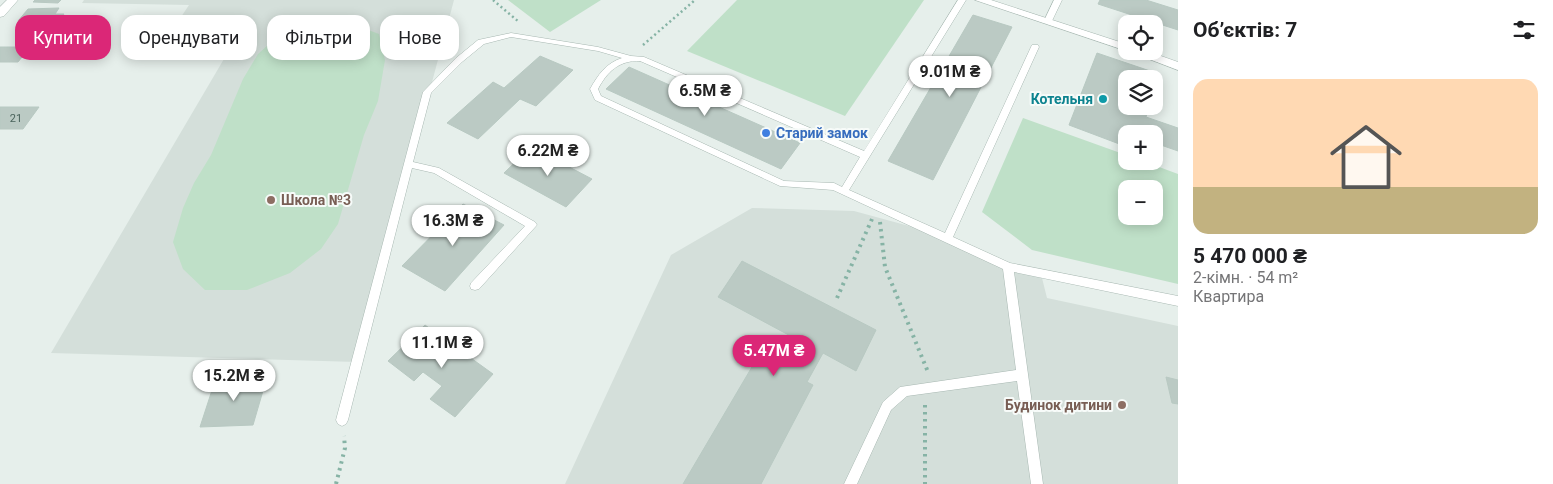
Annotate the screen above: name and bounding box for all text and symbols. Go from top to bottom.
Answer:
chip: Купити [15,15,111,60]
chip: Орендувати [121,15,257,60]
chip: Фільтри [267,15,370,60]
chip: Нове [380,15,459,60]
map controls [1118,15,1163,225]
button: locate [1118,15,1163,60]
icon: filters [1510,16,1538,44]
text: Об’єктів: 7 [1193,18,1297,42]
pin: 9.01M ₴ [904,56,996,98]
text: 9.01M ₴ [920,62,980,81]
button: layers [1118,70,1163,115]
pin: 6.5M ₴ [664,74,746,117]
text: 6.5M ₴ [679,81,731,100]
place label: Котельня [1031,91,1093,107]
marker: Котельня [1097,93,1109,105]
house number: 21 [10,112,22,125]
icon: home [1321,112,1411,202]
place label: Старий замок [776,125,868,141]
button: + [1118,125,1163,170]
marker: Старий замок [760,127,772,139]
pin: 6.22M ₴ [502,134,594,177]
text: 6.22M ₴ [518,141,578,160]
button: − [1118,180,1163,225]
place label: Школа №3 [281,192,351,208]
marker: Школа №3 [265,194,277,206]
pin: 16.3M ₴ [407,204,499,247]
text: 16.3M ₴ [423,211,483,230]
text: 5 470 000 ₴ [1193,244,1307,268]
text: 2-кімн. · 54 m² [1193,268,1298,287]
text: Квартира [1193,287,1264,306]
pin: 11.1M ₴ [396,326,488,369]
text: 11.1M ₴ [412,333,472,352]
pin: 5.47M ₴ [728,334,820,377]
text: 5.47M ₴ [744,341,804,360]
pin: 15.2M ₴ [188,360,280,402]
text: 15.2M ₴ [204,366,264,385]
place label: Будинок дитини [1005,397,1112,413]
marker: Будинок дитини [1116,399,1128,411]

